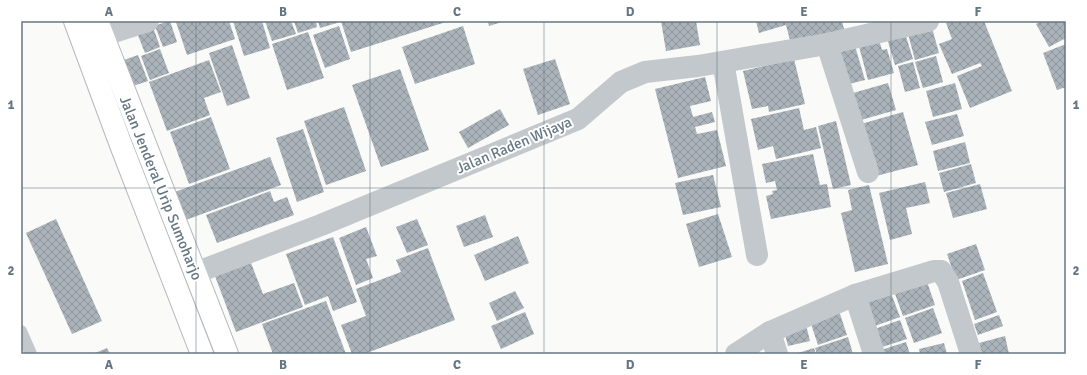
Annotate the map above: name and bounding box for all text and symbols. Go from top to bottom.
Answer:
text: A [105,4,114,20]
text: B [279,4,287,20]
text: C [453,4,461,20]
text: D [626,4,635,20]
text: E [800,4,808,20]
text: F [975,4,982,20]
street label: Jalan Jenderal Urip Sumoharjo [116,93,206,283]
text: 1 [7,97,15,113]
text: 1 [1072,97,1080,113]
street label: Jalan Raden Wijaya [454,113,574,177]
text: 2 [7,263,15,279]
text: 2 [1072,263,1080,279]
text: A [105,357,114,373]
text: B [279,357,287,373]
text: C [453,357,461,373]
text: D [626,357,635,373]
text: E [800,357,808,373]
text: F [975,357,982,373]

